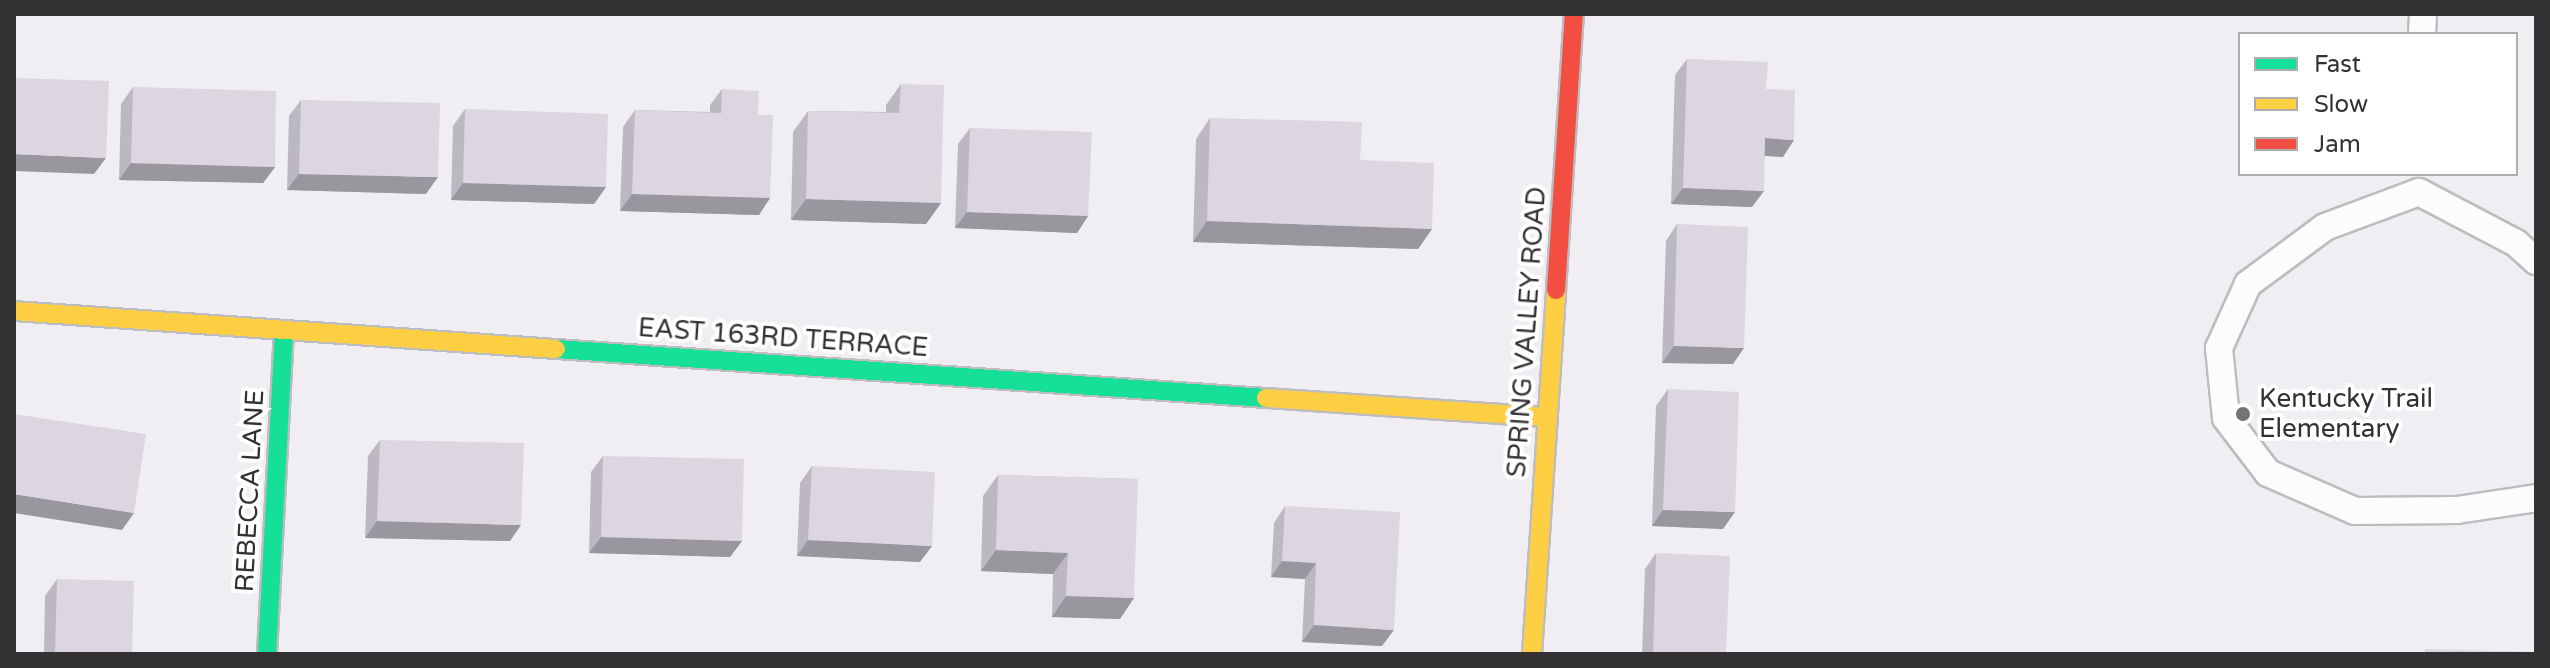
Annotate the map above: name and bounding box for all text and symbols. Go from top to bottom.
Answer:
legend [2238,32,2518,176]
text: Fast [2314,50,2361,79]
text: Slow [2314,90,2368,119]
text: Jam [2314,130,2361,159]
street label: SPRING VALLEY ROAD [1501,186,1553,478]
street label: EAST 163RD TERRACE [637,312,929,364]
place label: Kentucky Trail Elementary [2259,383,2433,444]
street label: REBECCA LANE [229,389,271,593]
marker: Kentucky Trail Elementary [2234,405,2252,423]

